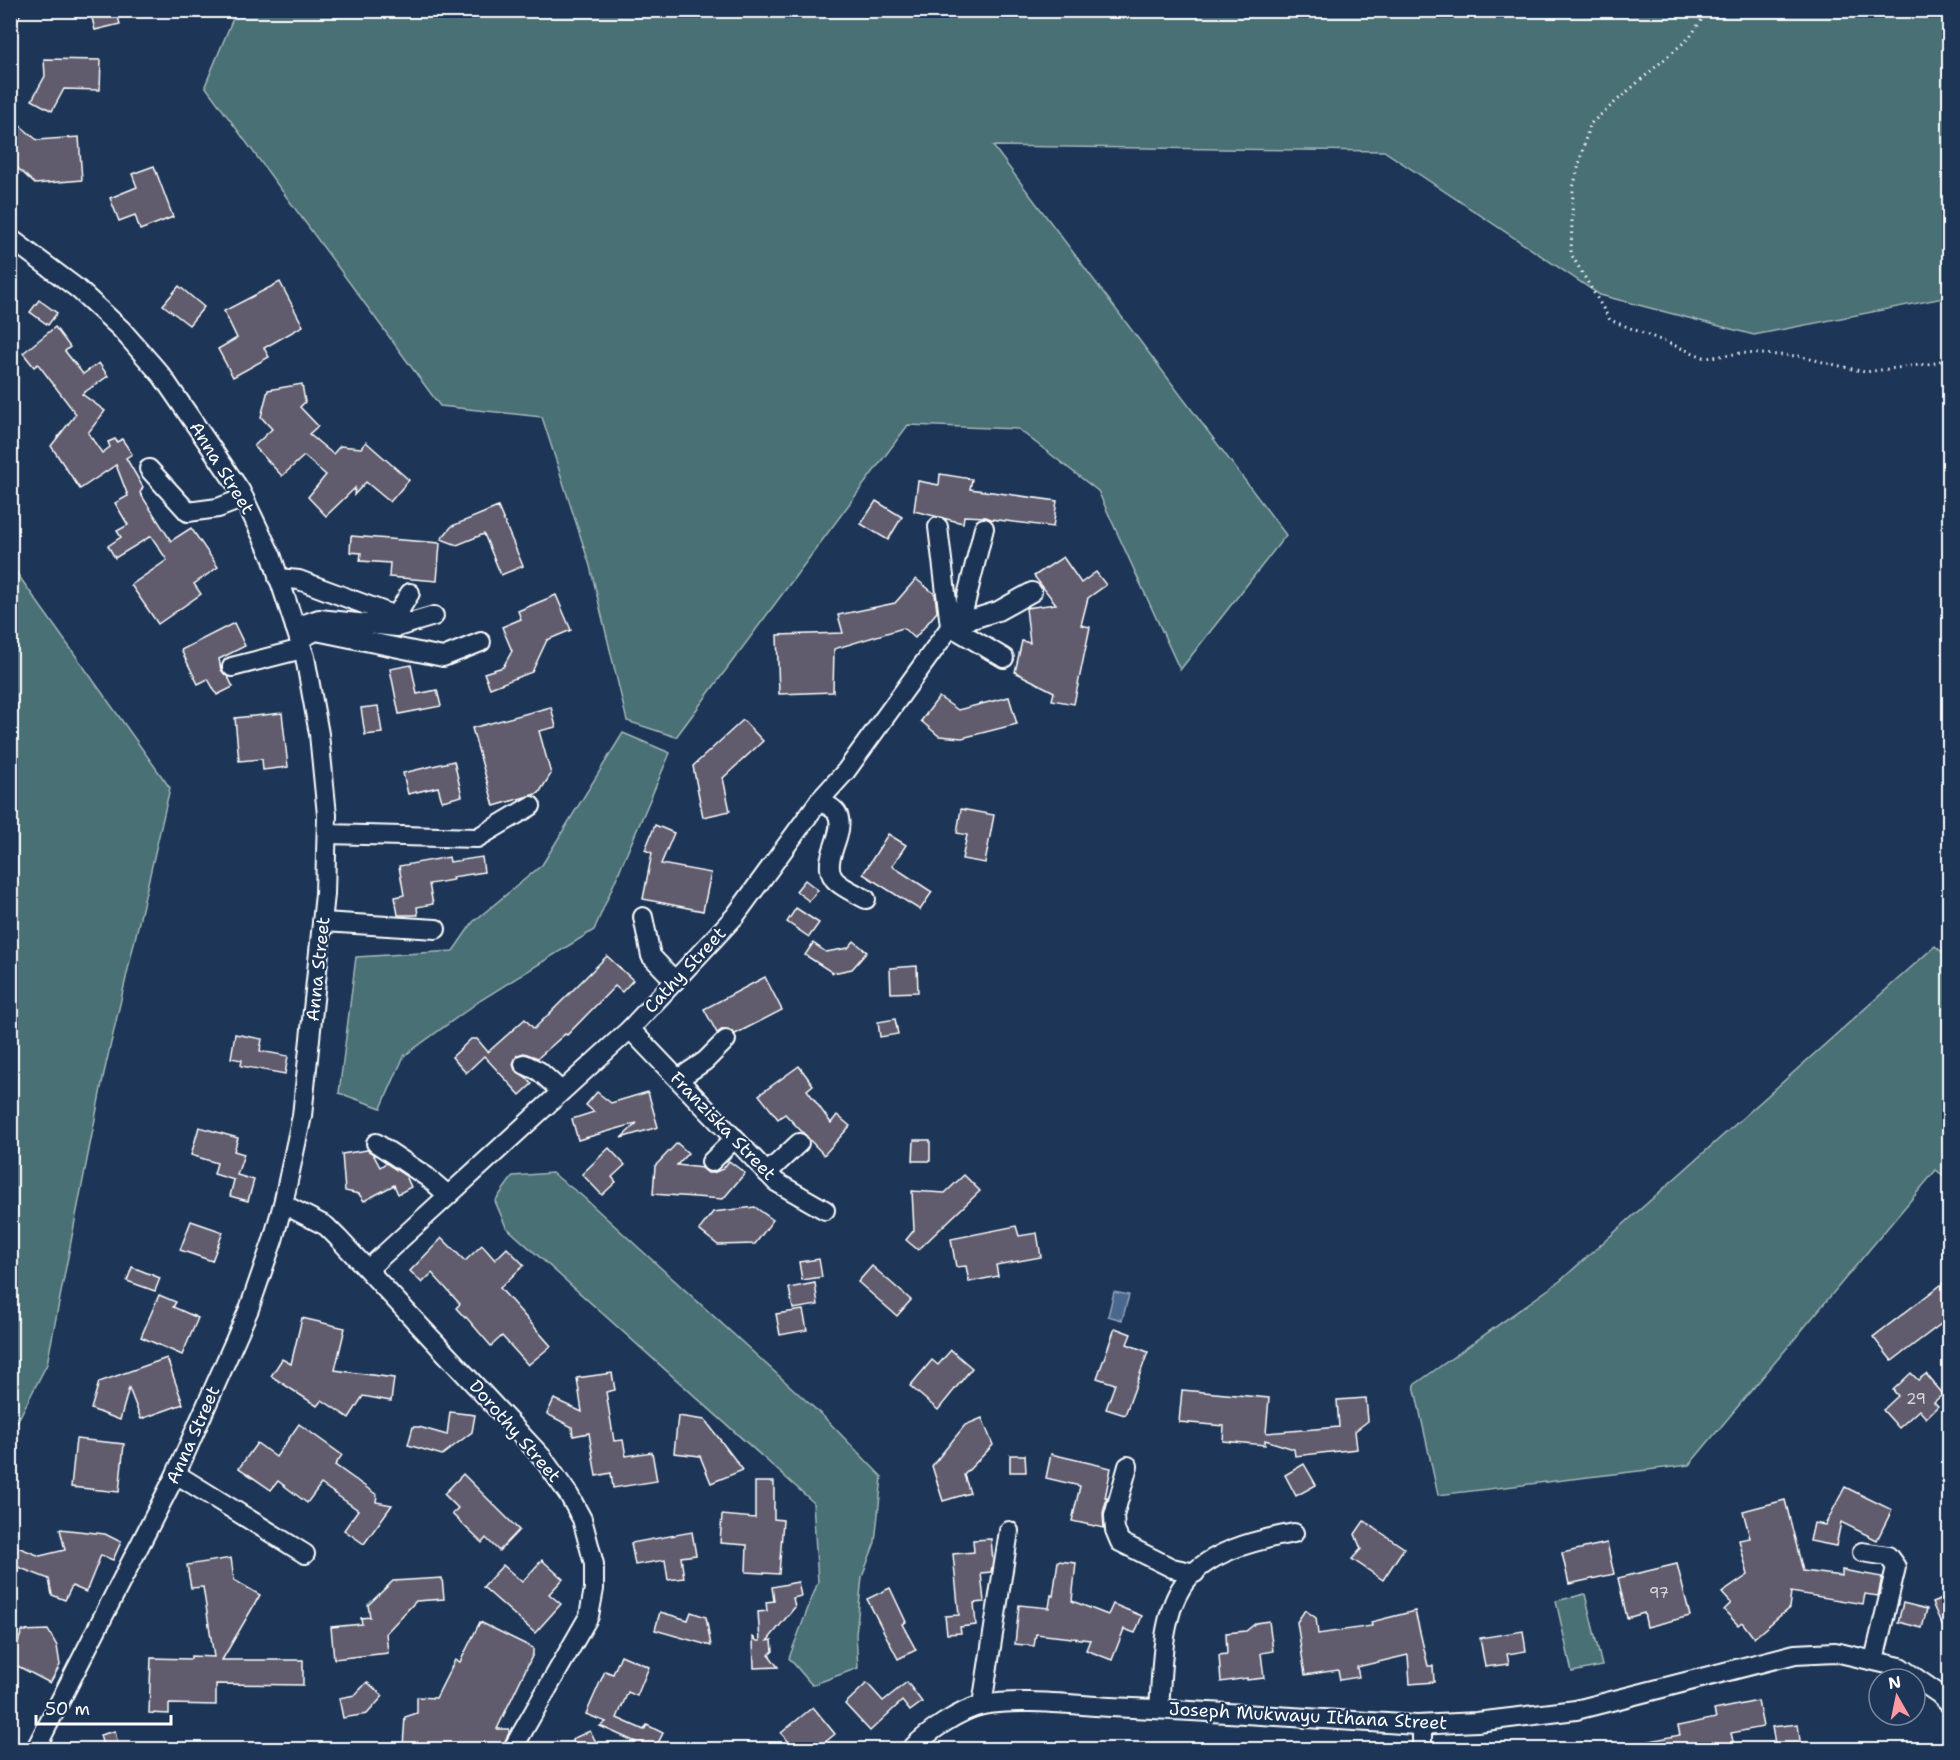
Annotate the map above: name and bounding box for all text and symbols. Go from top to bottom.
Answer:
street label: Anna Street [184,417,260,519]
street label: Anna Street [301,915,335,1023]
street label: Cathy Street [639,922,731,1018]
street label: Franziska Street [665,1066,781,1186]
street label: Dorothy Street [464,1375,566,1488]
street label: Anna Street [161,1382,225,1488]
house number: 29 [1906,1389,1926,1409]
house number: 97 [1649,1583,1669,1603]
north arrow [1867,1667,1927,1727]
text: N [1887,1671,1903,1694]
scale bar [36,1688,171,1726]
text: 50 m [45,1697,90,1721]
street label: Joseph Mukwayu Ithana Street [1168,1697,1448,1735]

